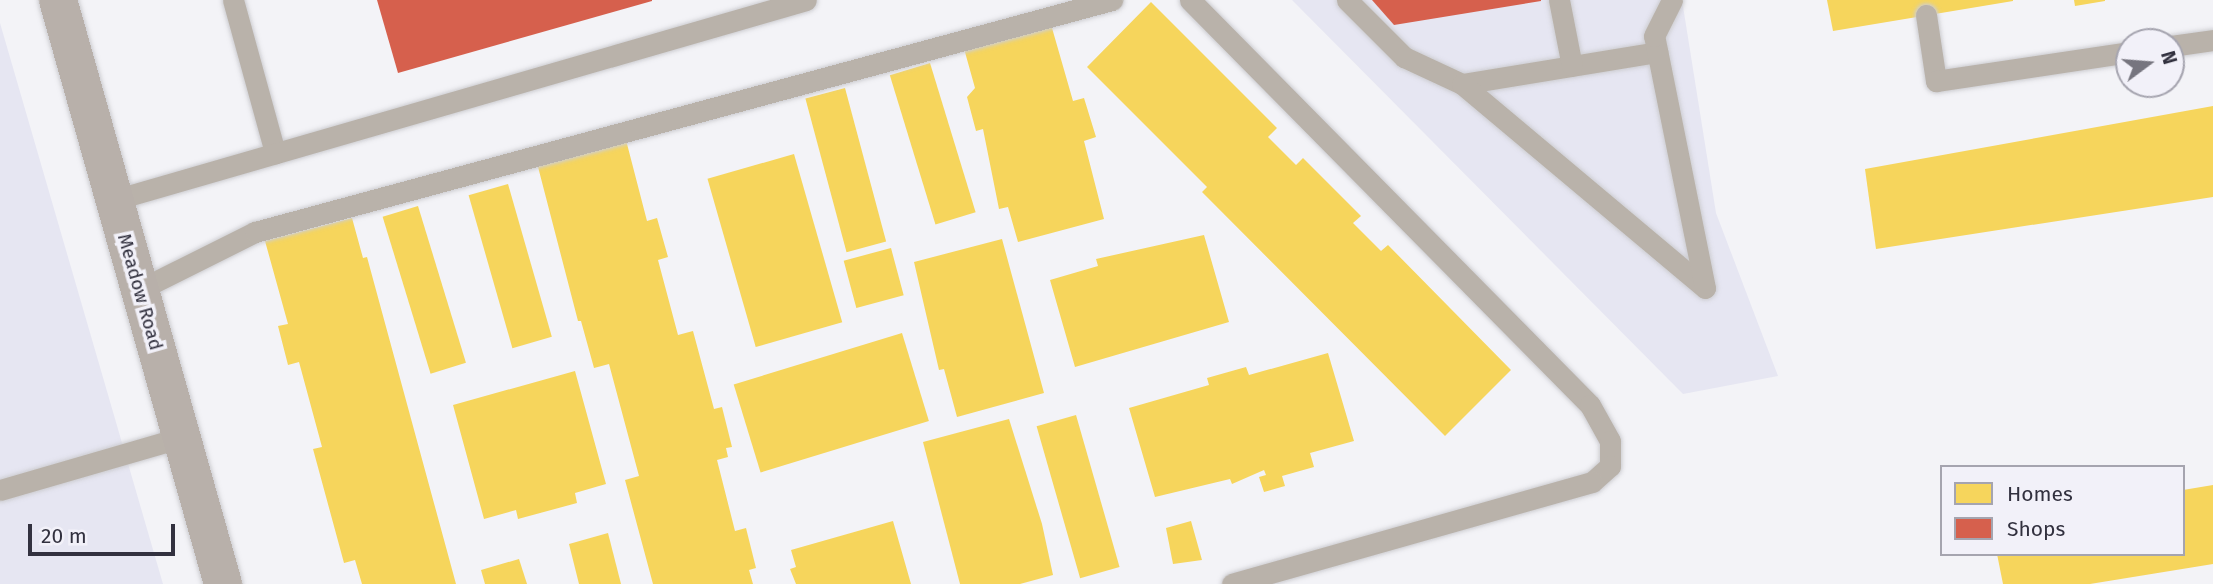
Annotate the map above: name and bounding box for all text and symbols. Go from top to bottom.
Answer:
north arrow [2115,28,2185,98]
text: N [2156,48,2182,67]
street label: Meadow Road [112,231,168,353]
legend [1940,465,2185,556]
text: Homes [2007,481,2073,507]
scale bar [32,510,178,554]
text: Shops [2007,516,2065,542]
text: 20 m [41,523,87,549]

